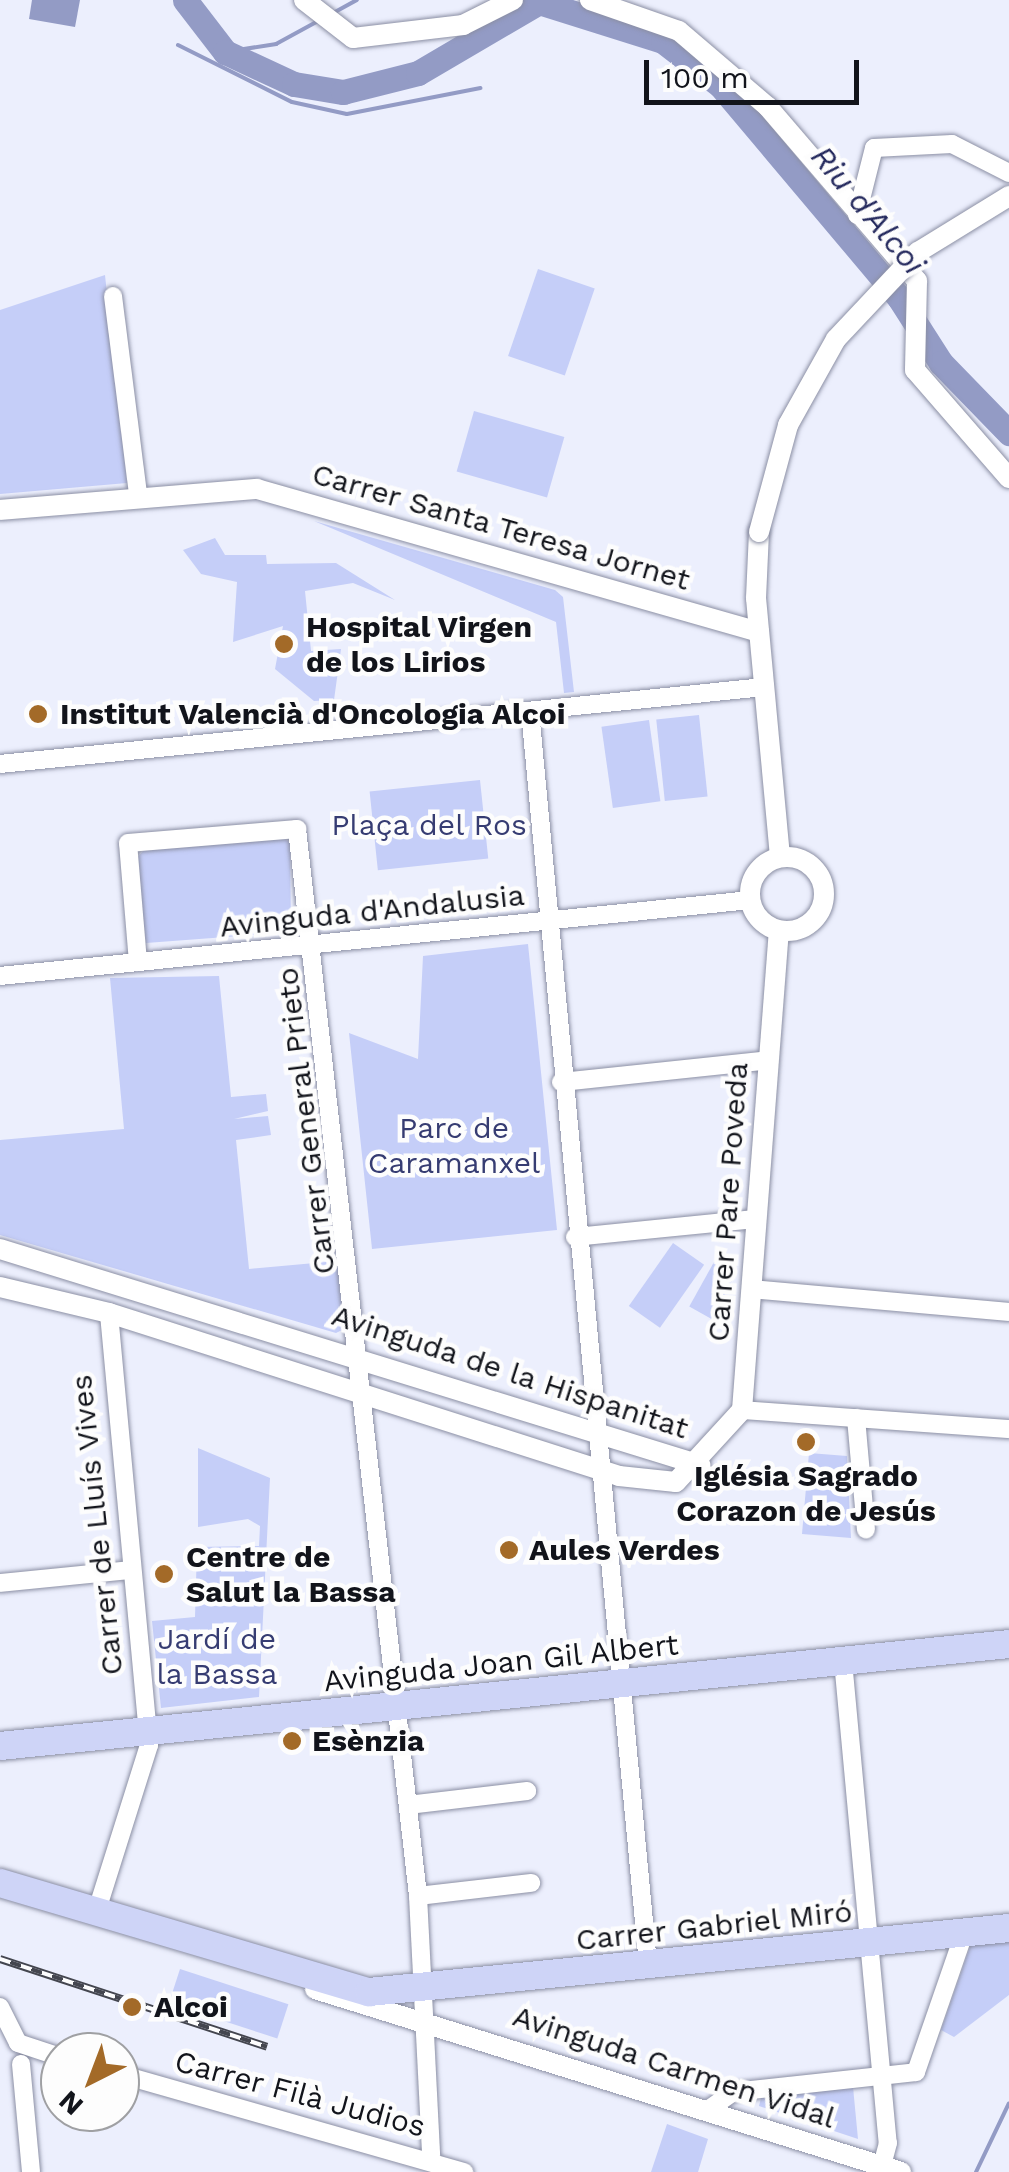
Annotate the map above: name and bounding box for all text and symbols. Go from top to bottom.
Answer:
scale bar [649,40,864,102]
text: 100 m [661,60,749,95]
water label: Riu d'Alcoi [803,138,933,282]
street label: Carrer Santa Teresa Jornet [306,455,696,599]
place label: Hospital Virgen de los Lirios [306,609,533,680]
marker: Hospital Virgen de los Lirios [271,631,297,657]
place label: Institut Valencià d'Oncologia Alcoi [60,696,568,732]
marker: Institut Valencià d'Oncologia Alcoi [25,701,51,727]
park label: Plaça del Ros [330,807,528,843]
street label: Avinguda d'Andalusia [218,877,526,945]
street label: Carrer General Prieto [269,965,343,1277]
street label: Carrer Pare Poveda [700,1061,756,1343]
park label: Parc de Caramanxel [368,1110,540,1180]
street label: Avinguda de la Hispanitat [327,1297,693,1447]
street label: Carrer de Lluís Vives [63,1372,131,1678]
marker: Iglésia Sagrado Corazon de Jesús [795,1431,817,1453]
place label: Iglésia Sagrado Corazon de Jesús [676,1458,936,1528]
place label: Aules Verdes [529,1532,721,1568]
place label: Centre de Salut la Bassa [186,1539,396,1610]
marker: Aules Verdes [498,1539,520,1561]
marker: Centre de Salut la Bassa [151,1561,177,1587]
park label: Jardí de la Bassa [156,1621,278,1692]
street label: Avinguda Joan Gil Albert [320,1626,682,1700]
place label: Esènzia [312,1723,424,1759]
marker: Esènzia [281,1730,303,1752]
street label: Carrer Gabriel Miró [573,1894,855,1958]
place label: Alcoi [154,1989,228,2025]
marker: Alcoi [119,1994,145,2020]
street label: Avinguda Carmen Vidal [508,1998,840,2136]
north arrow [40,2032,140,2132]
street label: Carrer Filà Judios [170,2043,430,2145]
text: N [52,2084,90,2122]

